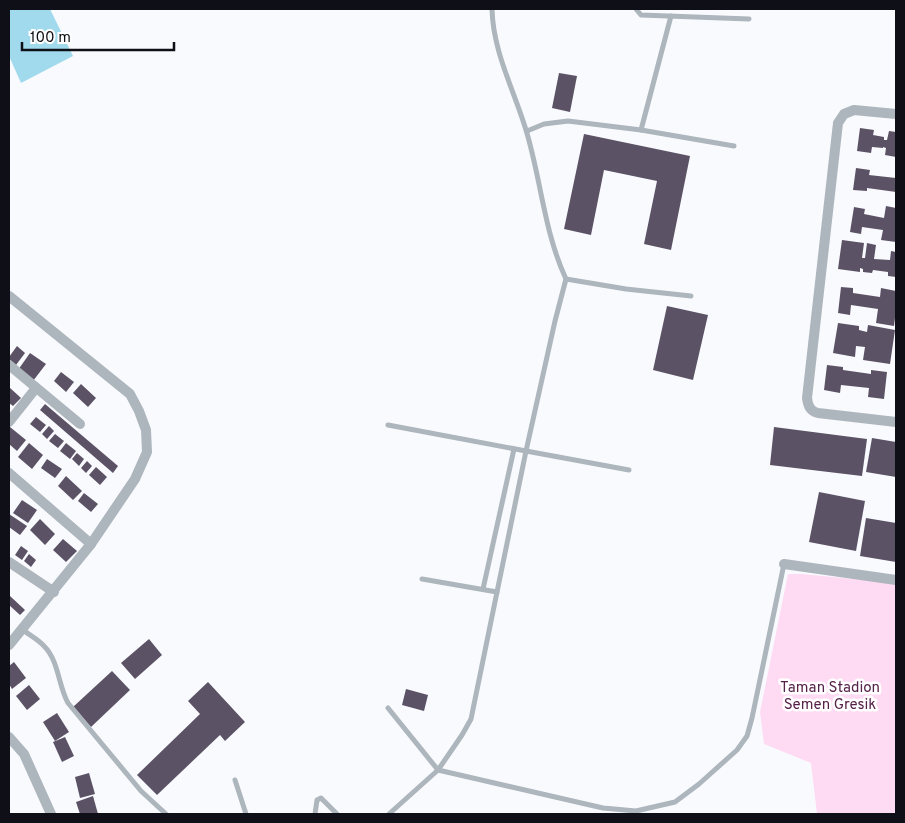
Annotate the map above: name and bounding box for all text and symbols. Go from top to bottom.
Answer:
scale bar [22,20,175,52]
text: 100 m [30,29,71,48]
park label: Taman Stadion Semen Gresik [780,679,880,715]

